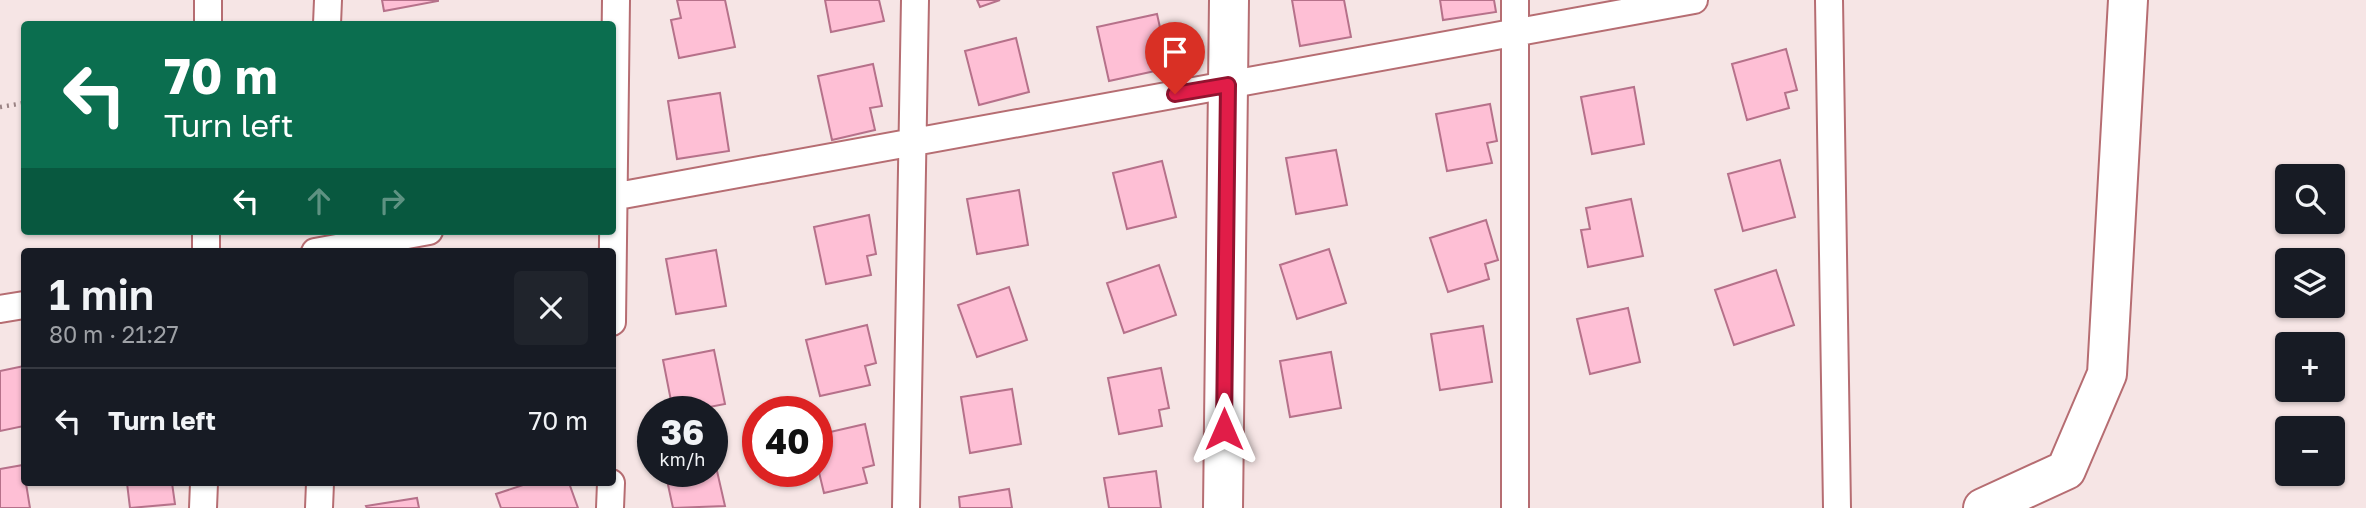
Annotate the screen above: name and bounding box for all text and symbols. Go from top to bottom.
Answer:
pin [1145,22,1205,94]
icon: arrive [1156,33,1194,71]
text: 70 m [164,46,278,105]
icon: left [49,49,140,140]
text: Turn left [164,106,293,144]
map controls [2275,164,2345,486]
button: search [2275,164,2345,234]
icon: left [227,182,265,220]
icon: ahead [300,182,338,220]
icon: right [373,182,411,220]
button: layers [2275,248,2345,318]
text: 1 min [49,269,154,319]
button: close [514,271,588,345]
text: 80 m · 21:27 [49,320,179,348]
button: + [2275,332,2345,402]
position arrow [1187,392,1261,466]
speed limit sign: 40 [742,396,833,487]
icon: left [49,402,87,440]
text: Turn left [108,405,216,436]
text: 70 m [529,405,588,436]
text: 36 [661,411,704,453]
button: − [2275,416,2345,486]
text: km/h [660,448,705,470]

